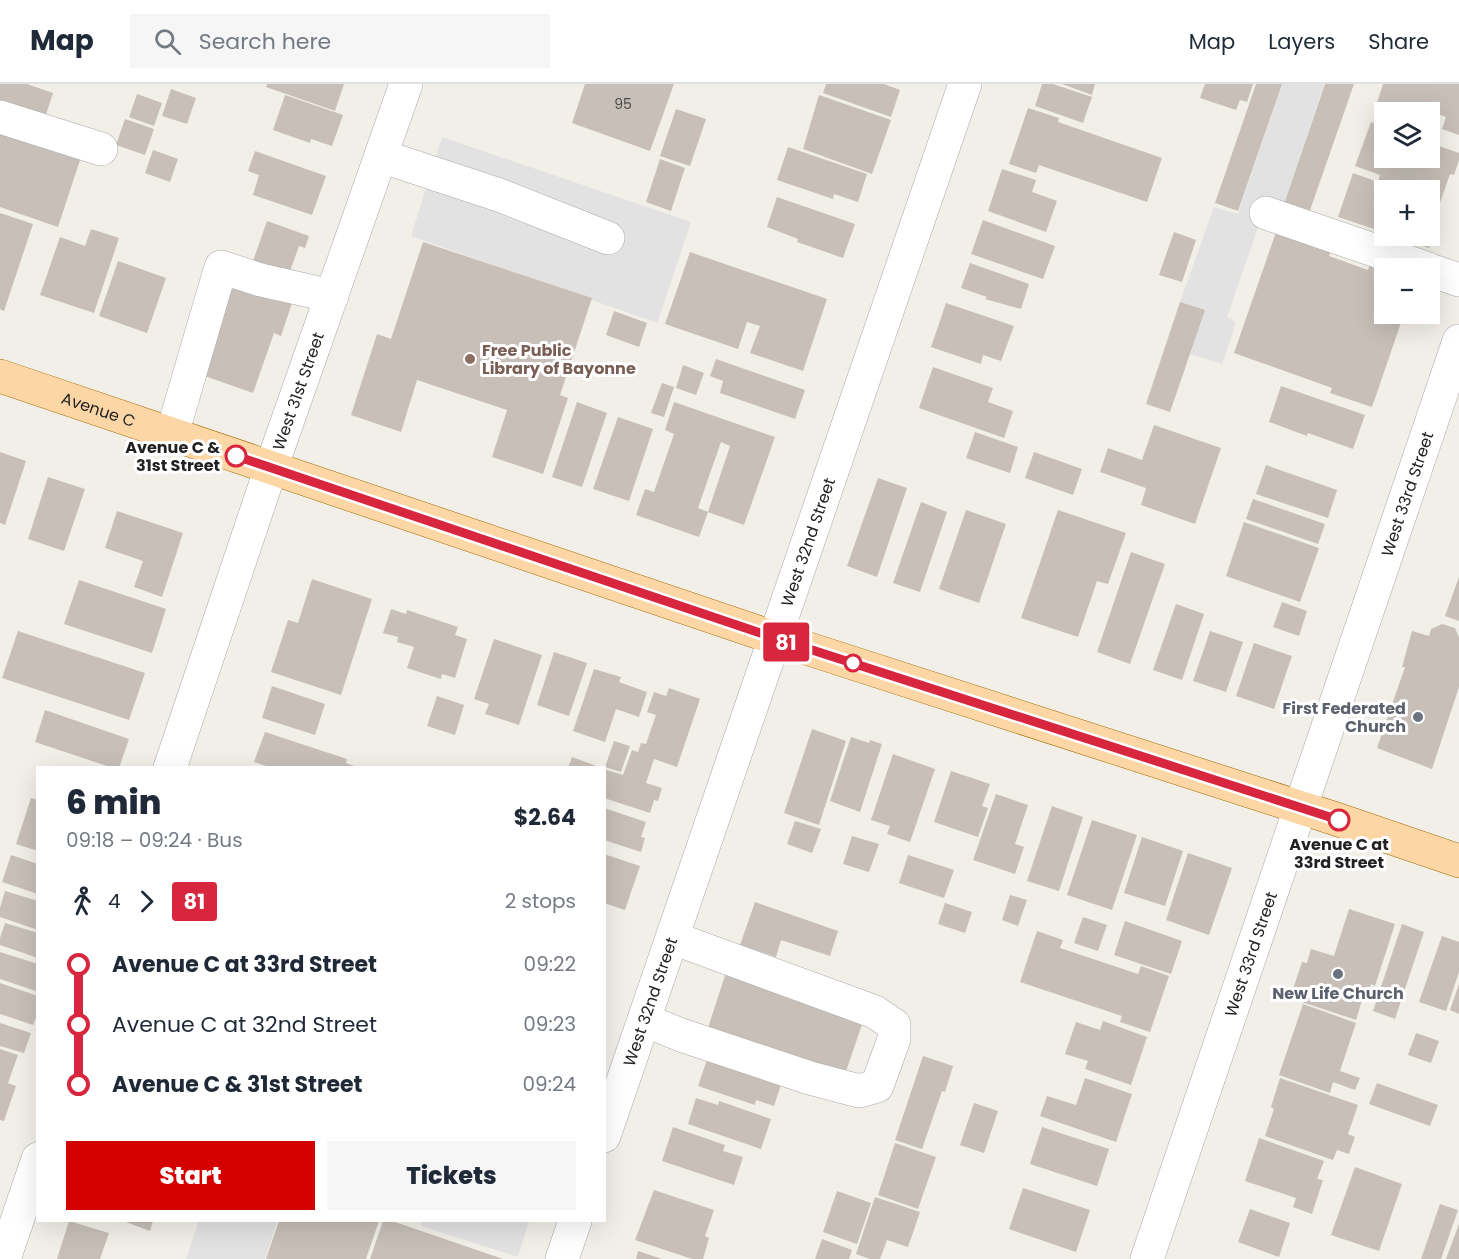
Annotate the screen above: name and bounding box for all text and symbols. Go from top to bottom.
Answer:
search box [130,14,550,68]
text: Map [30,21,94,60]
icon: search [151,25,184,58]
text: Search here [199,26,331,57]
text: Map [1189,27,1235,56]
text: Layers [1268,27,1335,56]
text: Share [1368,27,1429,56]
house number: 95 [614,94,632,114]
map controls [1374,102,1440,324]
button: layers [1374,102,1440,168]
button: + [1374,180,1440,246]
button: − [1374,258,1440,324]
street label: West 31st Street [267,329,330,454]
place label: Free Public Library of Bayonne [482,339,636,380]
marker: Free Public Library of Bayonne [463,352,477,366]
street label: Avenue C [58,387,138,433]
street label: West 33rd Street [1376,428,1439,560]
place label: Avenue C & 31st Street [125,436,220,477]
marker: Avenue C & 31st Street [225,445,247,467]
street label: West 32nd Street [776,474,841,610]
line badge: 81 [759,622,813,662]
text: 81 [775,628,797,657]
unlabelled marker [844,654,862,672]
place label: First Federated Church [1283,697,1406,738]
marker: First Federated Church [1411,710,1425,724]
text: 6 min [66,779,161,826]
text: $2.64 [514,802,576,833]
marker: Avenue C at 33rd Street [1328,809,1350,831]
text: 09:18 – 09:24 · Bus [66,826,243,854]
place label: Avenue C at 33rd Street [1289,833,1389,874]
icon: walk [66,885,99,918]
icon: forward [130,885,163,918]
text: 4 [108,887,121,915]
text: 81 [184,887,205,916]
text: 2 stops [505,887,576,915]
street label: West 33rd Street [1219,888,1283,1020]
street label: West 32nd Street [618,934,683,1069]
text: Avenue C at 33rd Street [112,949,377,980]
text: 09:22 [524,950,576,978]
marker: New Life Church [1331,967,1345,981]
place label: New Life Church [1272,982,1404,1005]
text: Avenue C at 32nd Street [112,1009,377,1040]
text: 09:23 [523,1010,576,1038]
text: Avenue C & 31st Street [112,1069,362,1100]
text: 09:24 [523,1070,576,1098]
button: Start [66,1141,315,1210]
button: Tickets [327,1141,576,1210]

